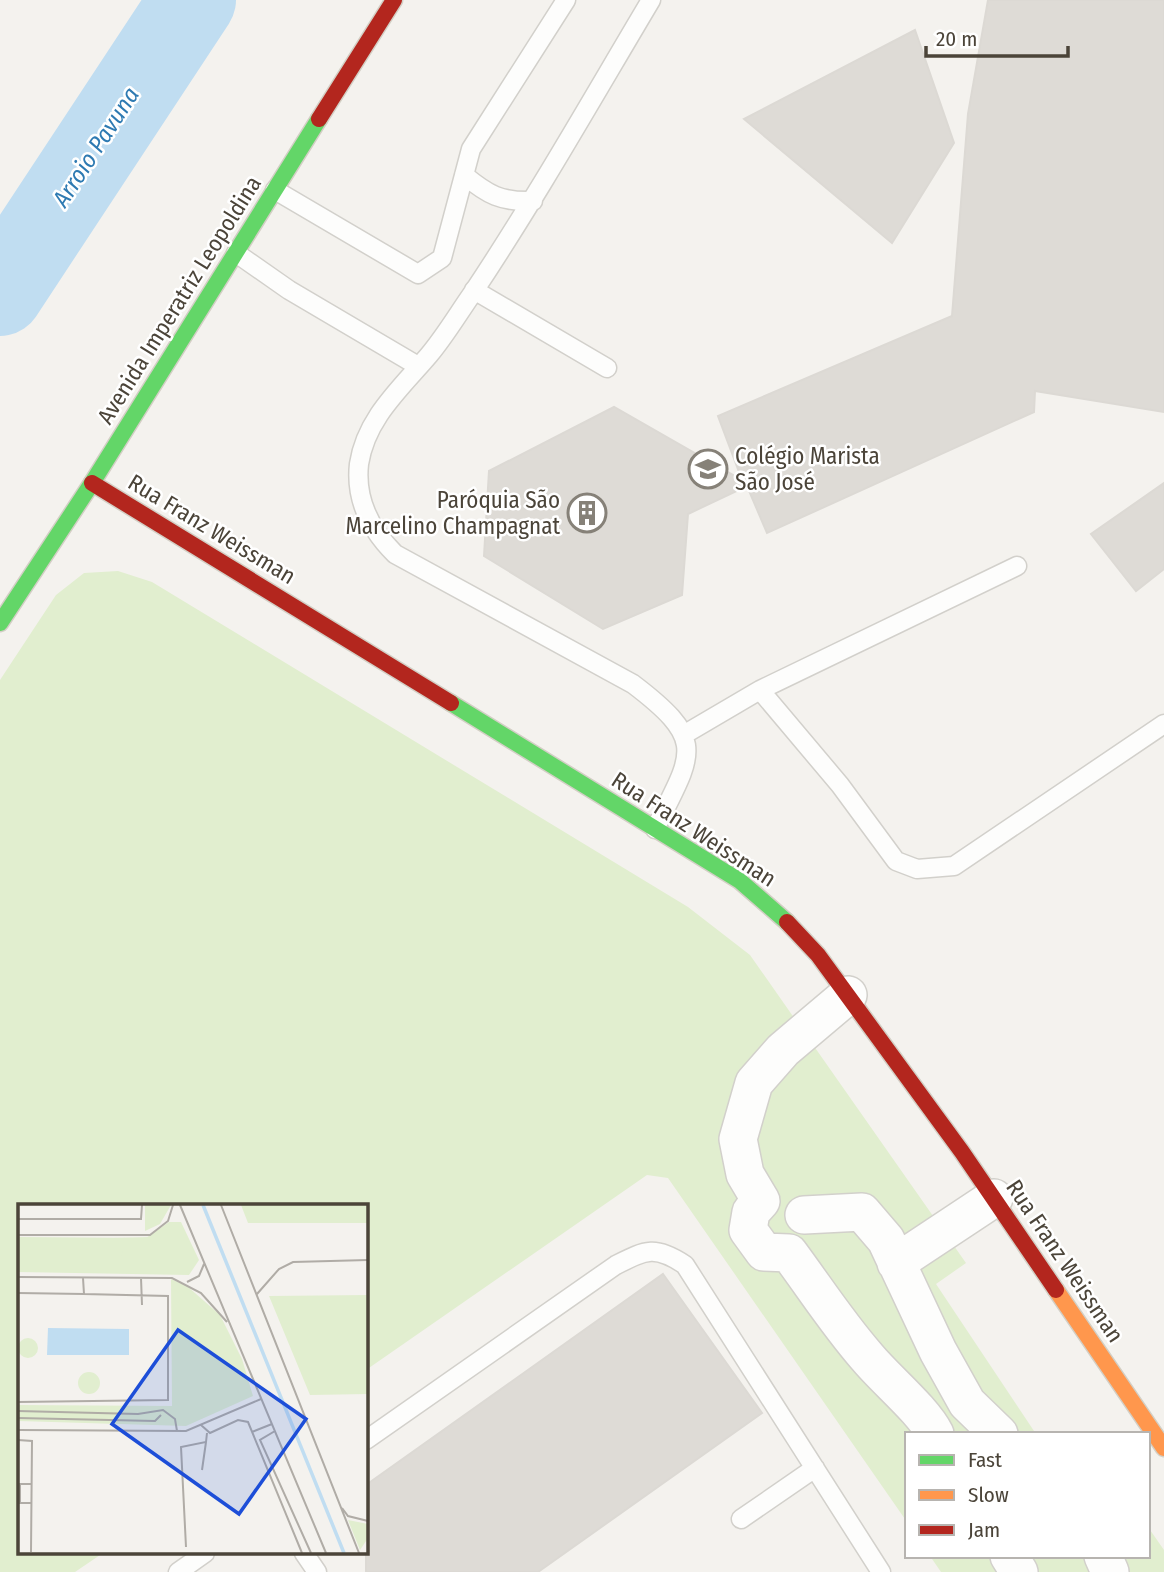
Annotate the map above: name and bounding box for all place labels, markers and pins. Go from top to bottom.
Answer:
place label: Colégio Marista São José [735,442,880,496]
school or university icon: Colégio Marista São José [687,448,729,490]
place label: Paróquia São Marcelino Champagnat [345,486,560,540]
building icon: Paróquia São Marcelino Champagnat [566,492,608,534]

